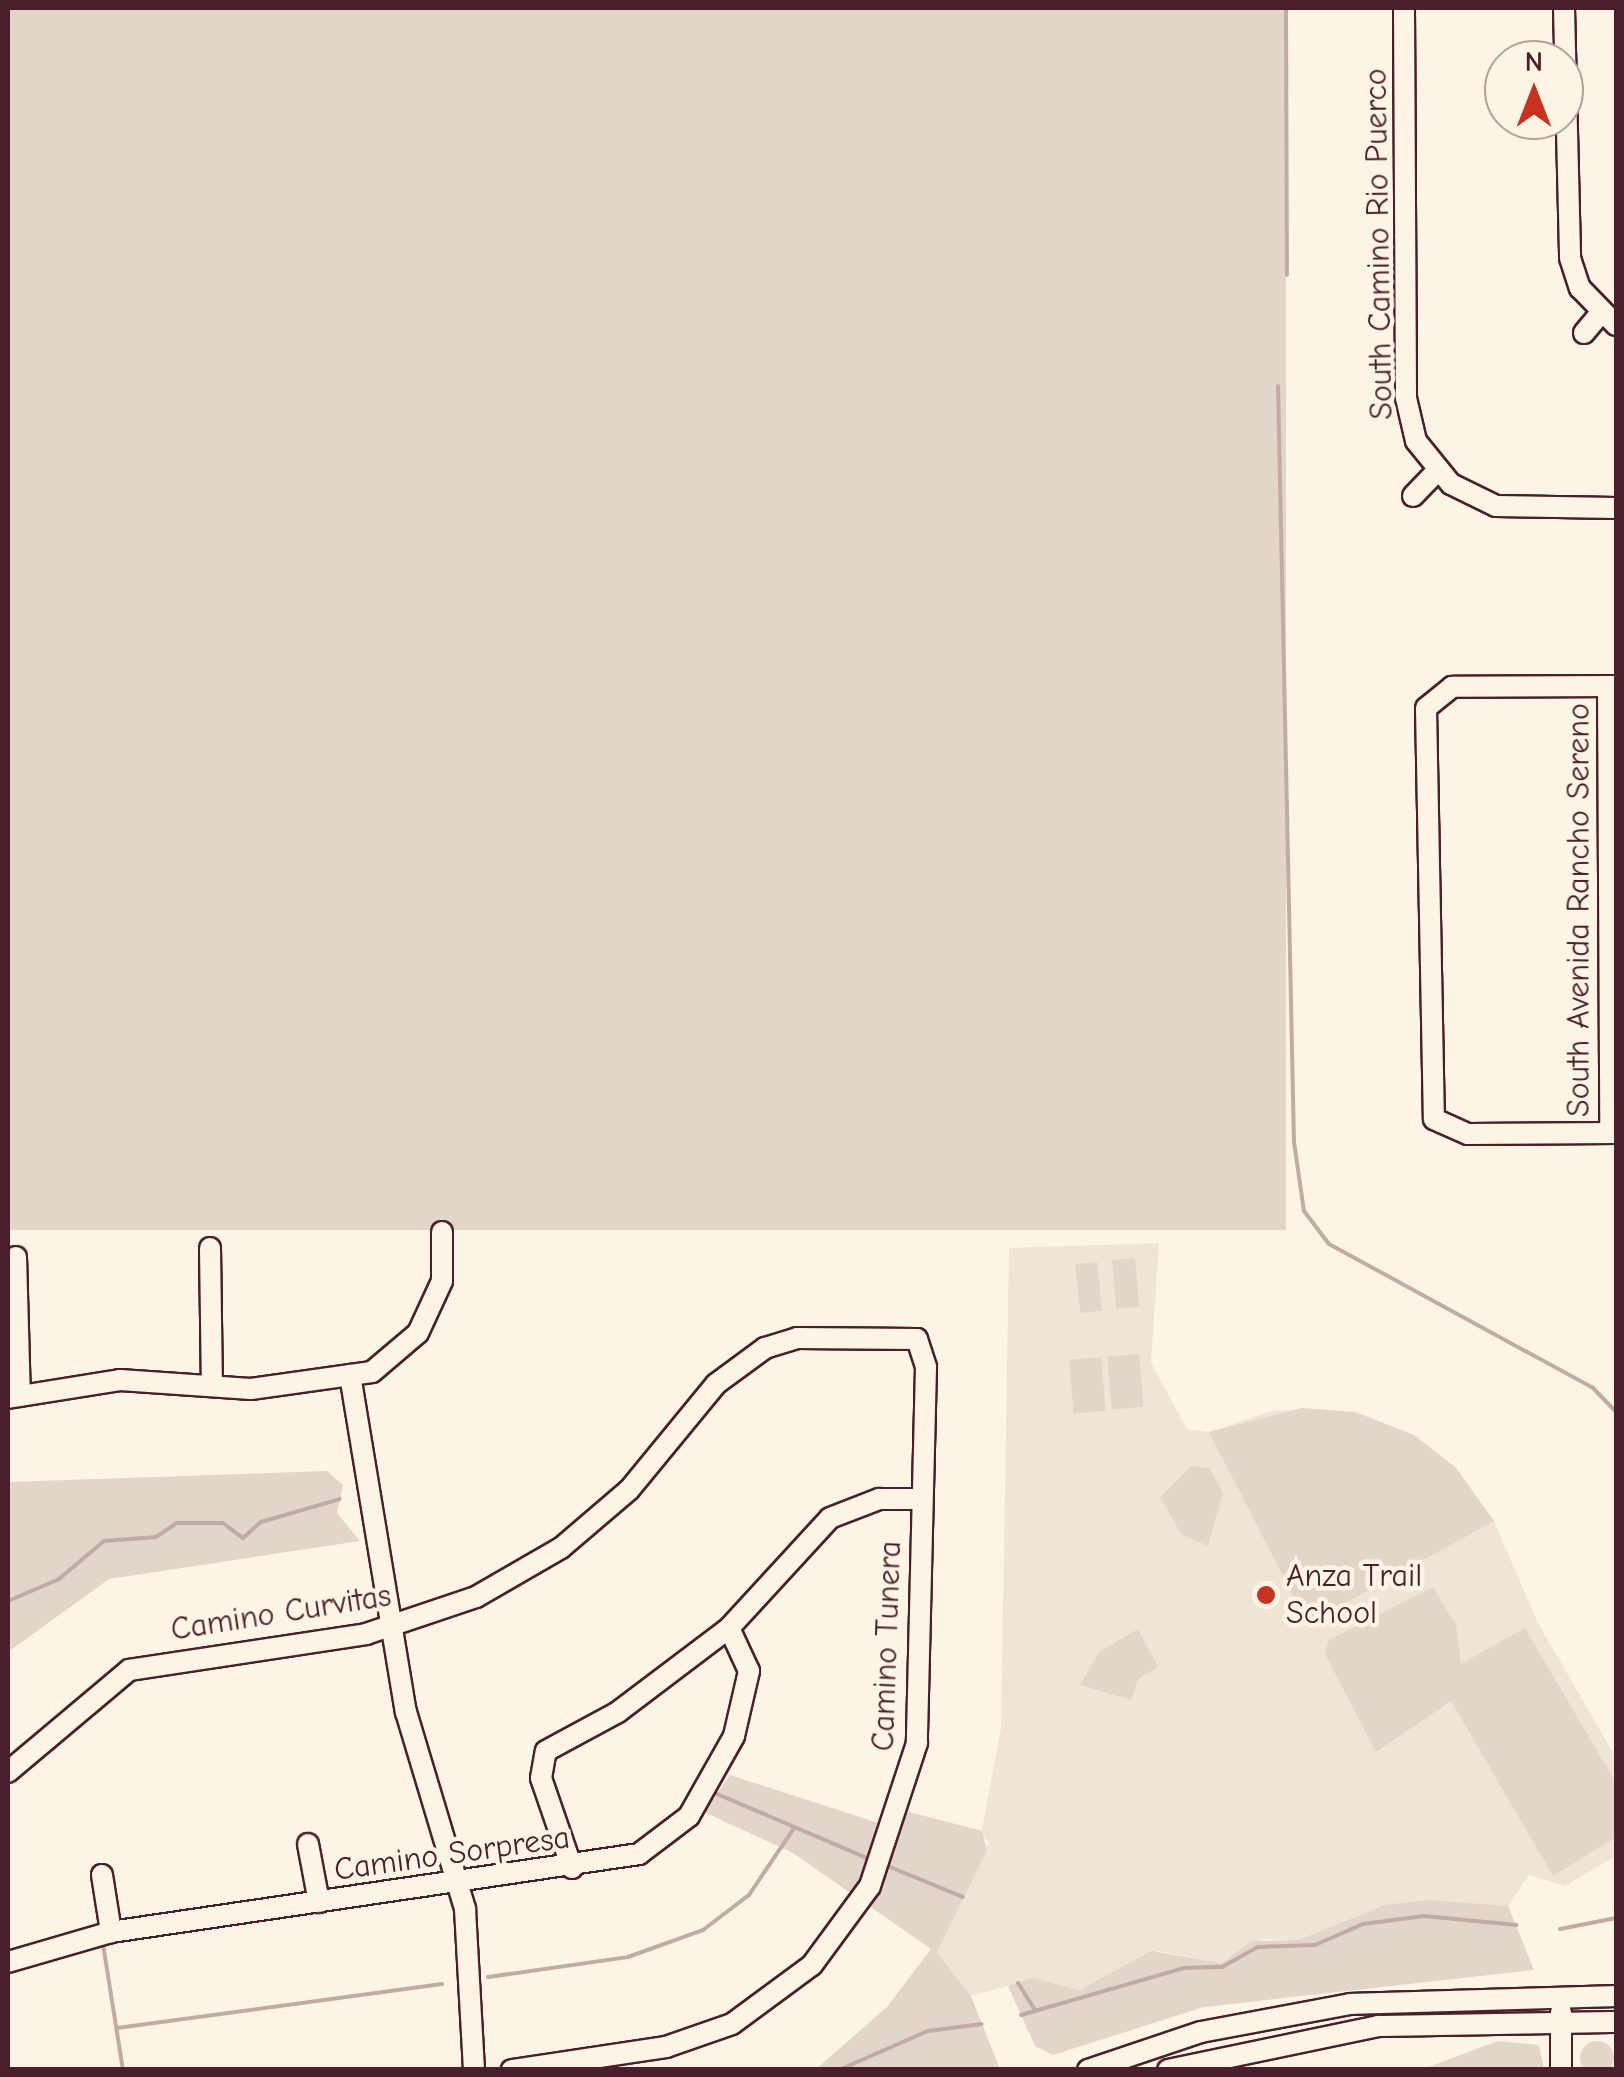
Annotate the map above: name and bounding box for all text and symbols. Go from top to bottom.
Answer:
north arrow [1484,40,1584,140]
text: N [1525,46,1543,78]
street label: South Camino Rio Puerco [1357,68,1401,420]
street label: South Avenida Rancho Sereno [1560,703,1598,1117]
street label: Camino Tunera [864,1540,910,1752]
place label: Anza Trail School [1286,1558,1422,1633]
street label: Camino Curvitas [168,1577,394,1649]
marker: Anza Trail School [1255,1584,1277,1606]
street label: Camino Sorpresa [332,1818,572,1890]

